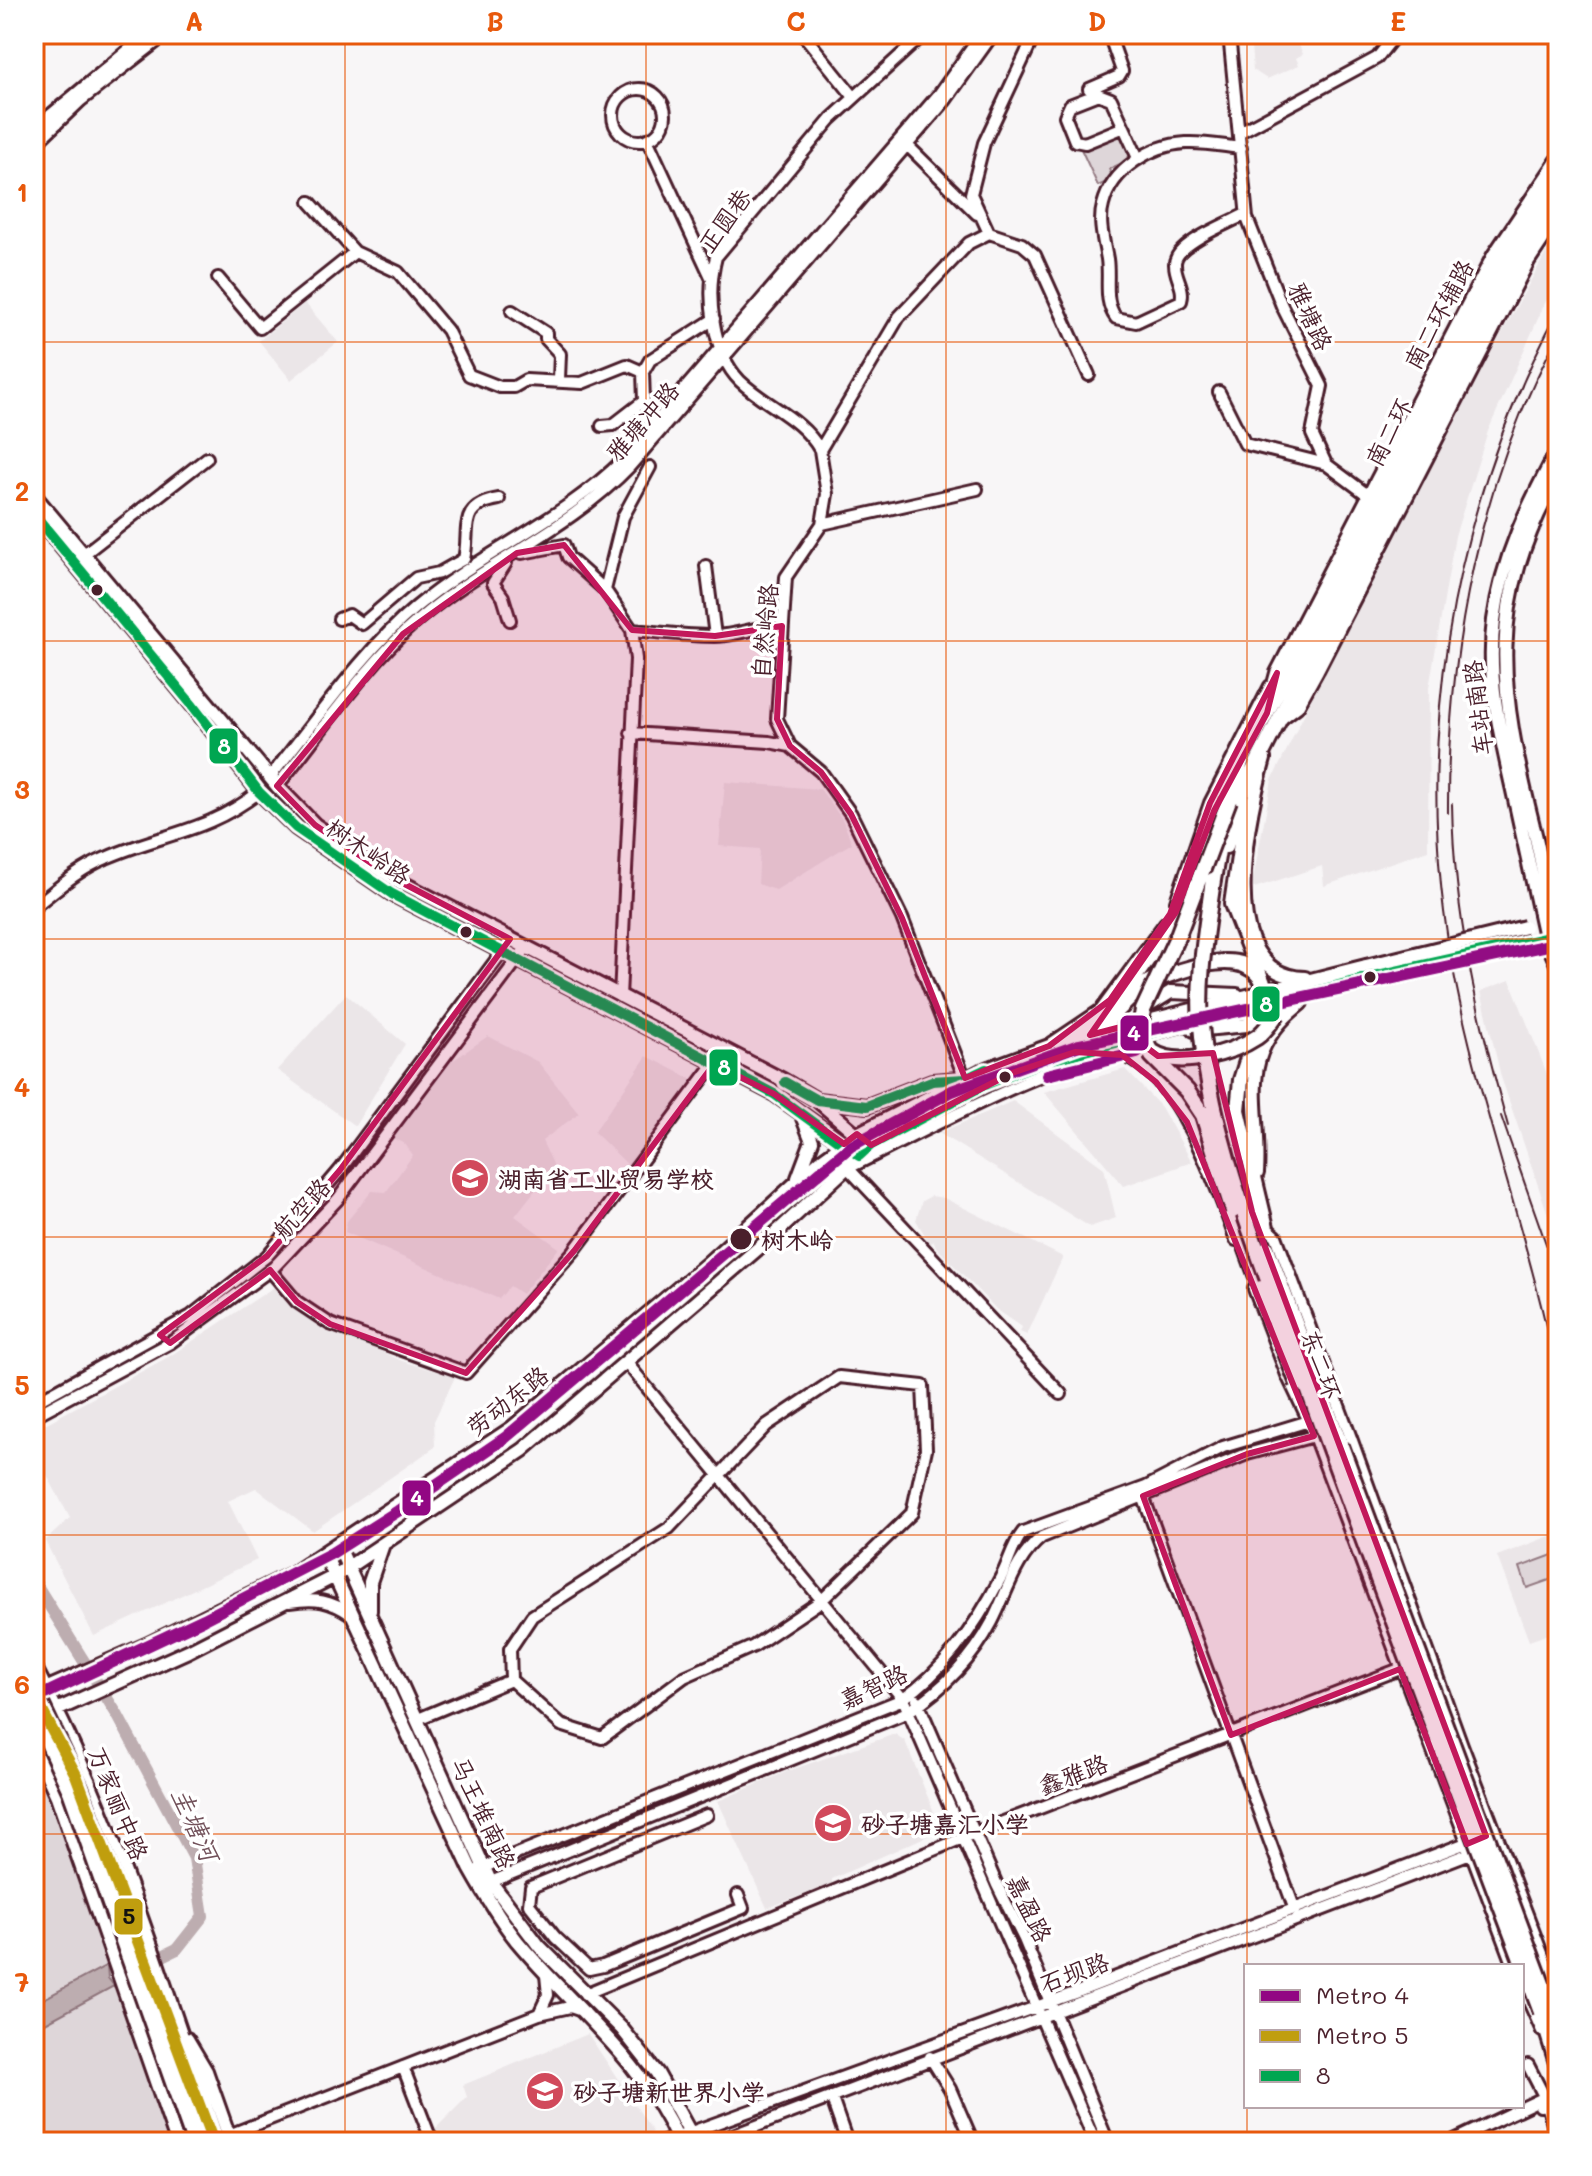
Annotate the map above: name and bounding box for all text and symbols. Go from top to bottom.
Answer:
text: A [185,4,203,38]
text: B [486,4,504,38]
text: C [786,4,806,38]
text: D [1088,4,1106,38]
text: E [1390,4,1406,38]
text: 1 [16,175,28,209]
street label: 正圆巷 [690,182,758,258]
street label: 南二环辅路 [1396,254,1480,374]
street label: 雅塘路 [1282,277,1340,355]
street label: 雅塘冲路 [599,375,685,467]
street label: 南二环 [1358,393,1418,471]
text: 2 [15,474,29,508]
unlabelled marker [89,582,105,598]
street label: 自然岭路 [744,582,784,680]
street label: 车站南路 [1456,658,1498,758]
line badge: 8 [208,727,239,765]
text: 8 [217,731,231,760]
text: 3 [14,772,30,806]
street label: 树木岭路 [321,811,417,891]
unlabelled marker [458,924,474,940]
unlabelled marker [1362,969,1378,985]
line badge: 8 [1251,985,1281,1023]
text: 8 [1259,989,1273,1018]
line badge: 4 [1119,1014,1150,1052]
text: 4 [1127,1018,1141,1047]
line badge: 8 [708,1048,739,1087]
text: 8 [717,1052,731,1081]
unlabelled marker [997,1069,1013,1085]
text: 4 [14,1070,30,1104]
school or university icon: 湖南省工业贸易学校 [449,1157,491,1199]
place label: 湖南省工业贸易学校 [498,1163,714,1194]
street label: 航空路 [265,1171,337,1245]
place label: 树木岭 [761,1224,834,1255]
marker: 树木岭 [728,1226,754,1252]
street label: 东二环 [1295,1325,1349,1403]
street label: 劳动东路 [460,1358,554,1442]
text: 5 [14,1368,30,1402]
line badge: 4 [401,1479,432,1517]
text: 4 [410,1483,424,1512]
street label: 嘉智路 [834,1657,912,1715]
text: 6 [14,1667,30,1701]
street label: 万家丽中路 [82,1742,156,1864]
street label: 鑫雅路 [1034,1747,1112,1801]
street label: 马王堆南路 [445,1751,523,1873]
water label: 圭塘河 [165,1781,229,1870]
school or university icon: 砂子塘嘉汇小学 [812,1802,854,1844]
place label: 砂子塘嘉汇小学 [861,1808,1029,1839]
street label: 嘉盈路 [1000,1869,1060,1947]
line badge: 5 [113,1897,144,1936]
text: 5 [123,1901,136,1930]
street label: 石坝路 [1035,1945,1113,1999]
legend [1244,1964,1524,2108]
text: 7 [15,1965,29,1999]
text: Metro 4 [1316,1979,1409,2010]
text: Metro 5 [1316,2019,1409,2050]
text: 8 [1316,2059,1331,2090]
school or university icon: 砂子塘新世界小学 [524,2070,566,2112]
place label: 砂子塘新世界小学 [573,2076,765,2107]

